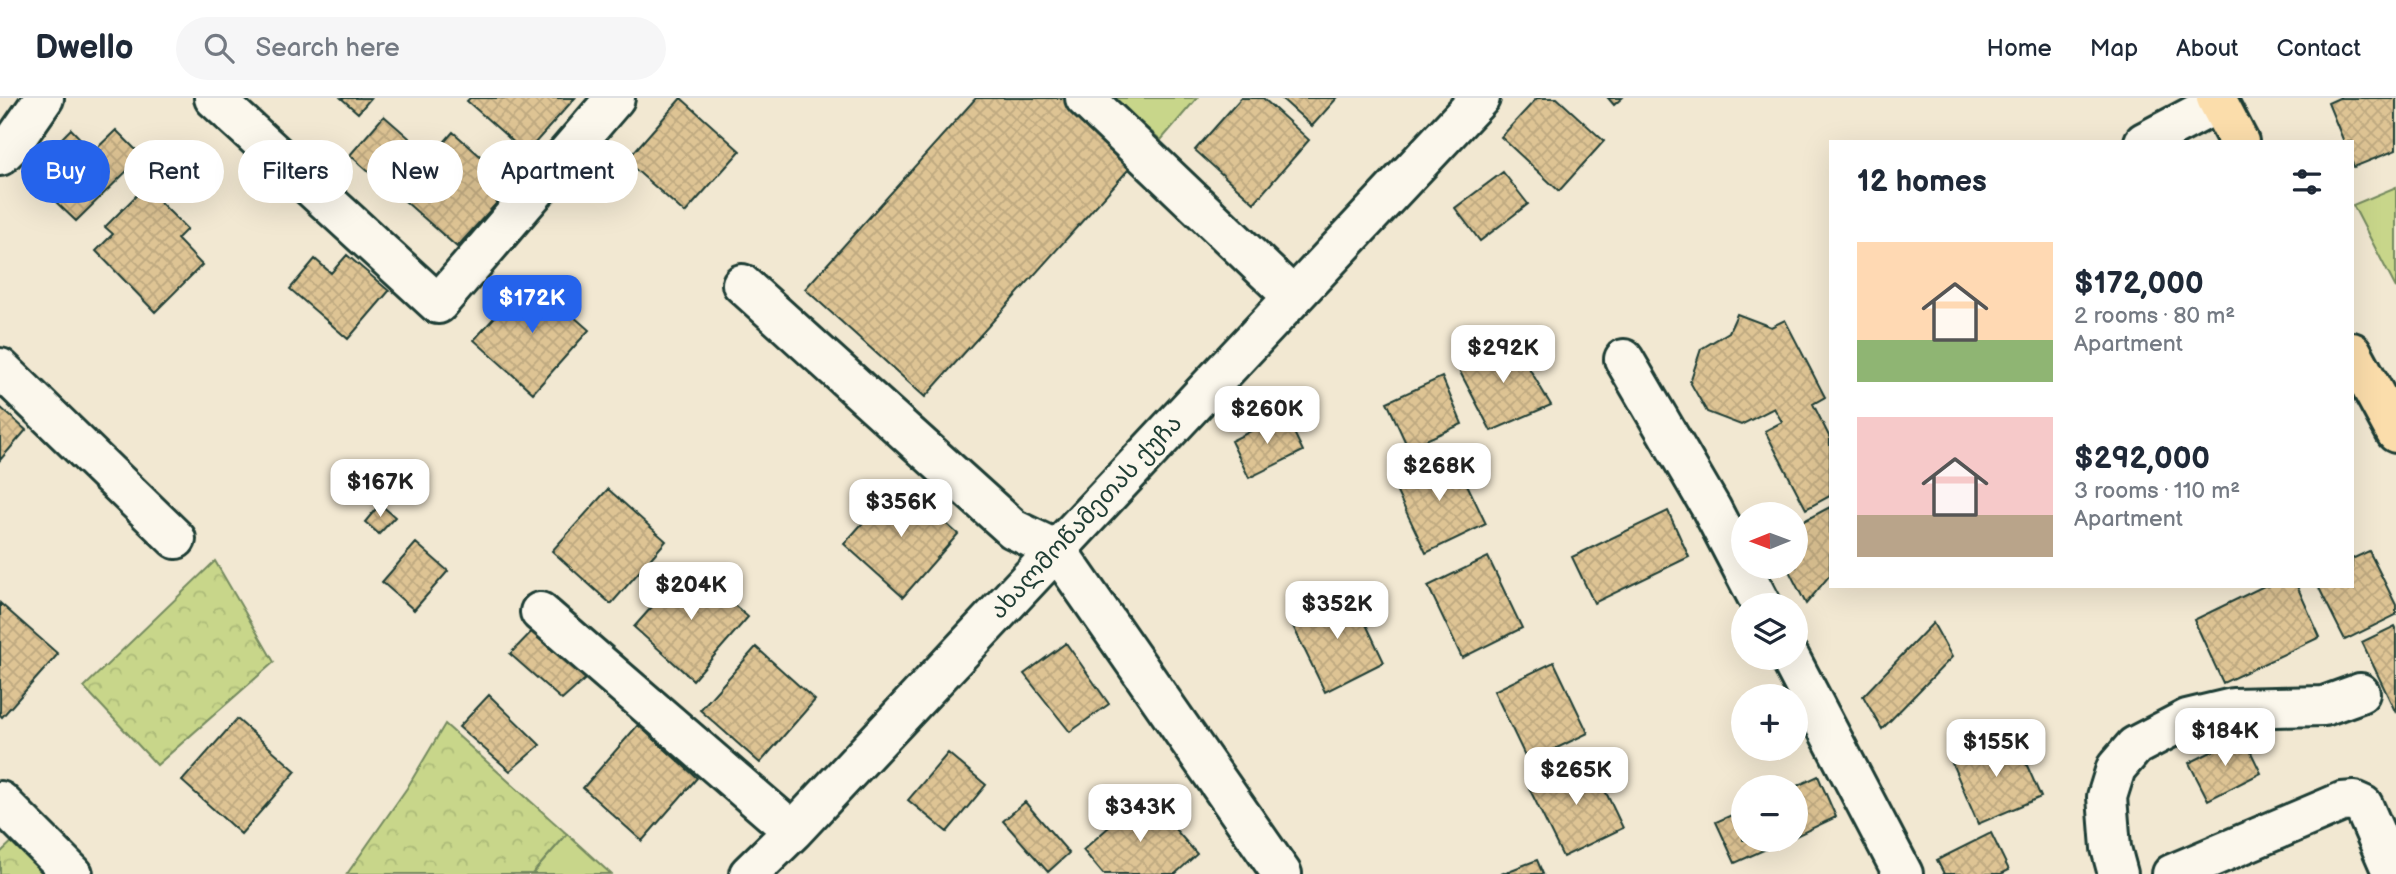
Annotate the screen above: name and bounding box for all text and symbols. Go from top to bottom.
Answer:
search box [176,17,666,80]
text: Dwello [35,28,134,68]
icon: search [200,29,238,67]
text: Search here [256,33,400,64]
text: Home [1987,34,2052,63]
text: Map [2090,34,2138,63]
text: About [2176,34,2238,63]
text: Contact [2276,34,2361,63]
chip: Buy [21,140,110,203]
chip: Rent [124,140,224,203]
chip: Filters [238,140,353,203]
chip: New [367,140,463,203]
chip: Apartment [477,140,638,203]
icon: filters [2288,163,2326,201]
text: 12 homes [1857,164,1987,200]
text: $172,000 [2074,266,2204,302]
icon: home [1913,270,1997,354]
pin: $172K [483,275,581,335]
text: $172K [499,284,565,312]
text: 2 rooms · 80 m² [2074,302,2235,330]
pin: $292K [1454,326,1552,385]
text: Apartment [2074,330,2183,358]
text: $292K [1467,334,1539,362]
pin: $260K [1218,386,1316,446]
text: $260K [1231,395,1303,423]
street label: ახალმოწამეთას ქუჩა [984,409,1188,625]
text: $292,000 [2074,441,2210,477]
pin: $268K [1390,444,1488,503]
icon: home [1913,445,1997,529]
text: $268K [1403,452,1475,480]
pin: $167K [331,460,429,519]
text: $167K [346,468,414,496]
text: 3 rooms · 110 m² [2074,477,2240,505]
pin: $356K [852,480,950,539]
text: $356K [865,488,937,516]
north arrow [1731,502,1808,579]
map controls [1731,502,1808,852]
text: Apartment [2074,505,2183,533]
pin: $204K [642,562,740,622]
text: $204K [655,571,727,599]
pin: $352K [1288,582,1386,641]
text: $352K [1301,590,1373,618]
button: layers [1731,593,1808,670]
button: + [1731,684,1808,761]
pin: $184K [2176,708,2274,768]
text: $184K [2191,717,2259,745]
pin: $155K [1947,720,2045,779]
text: $155K [1962,728,2030,756]
pin: $265K [1527,748,1625,807]
text: $265K [1540,756,1612,784]
button: − [1731,775,1808,852]
pin: $343K [1091,784,1189,844]
text: $343K [1104,793,1176,821]

